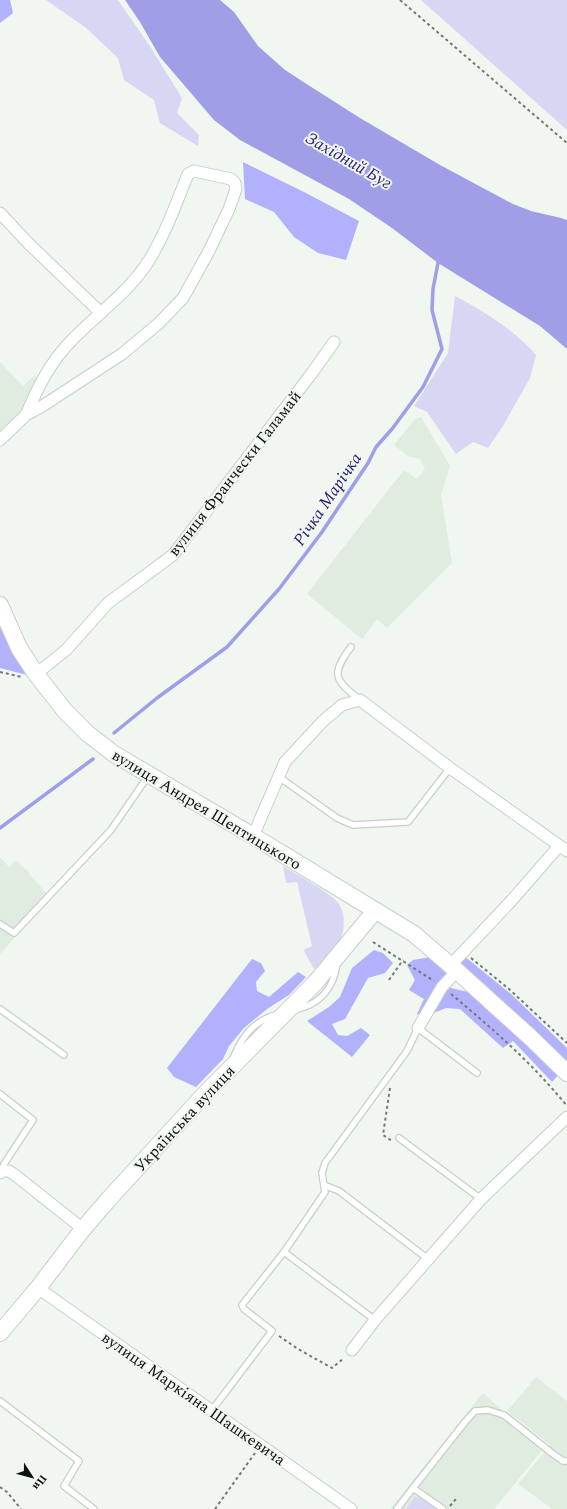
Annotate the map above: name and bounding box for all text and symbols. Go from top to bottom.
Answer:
water label: Західний Буг [300,125,397,196]
street label: вулиця Франчески Галамай [162,386,307,561]
water label: Річка Марічка [287,447,369,552]
street label: вулиця Андрея Шептицького [107,744,306,876]
street label: Українська вулиця [129,1060,241,1178]
street label: вулиця Маркіяна Шашкевича [97,1326,290,1472]
north arrow [12,1457,52,1497]
text: Пн [28,1471,51,1494]

